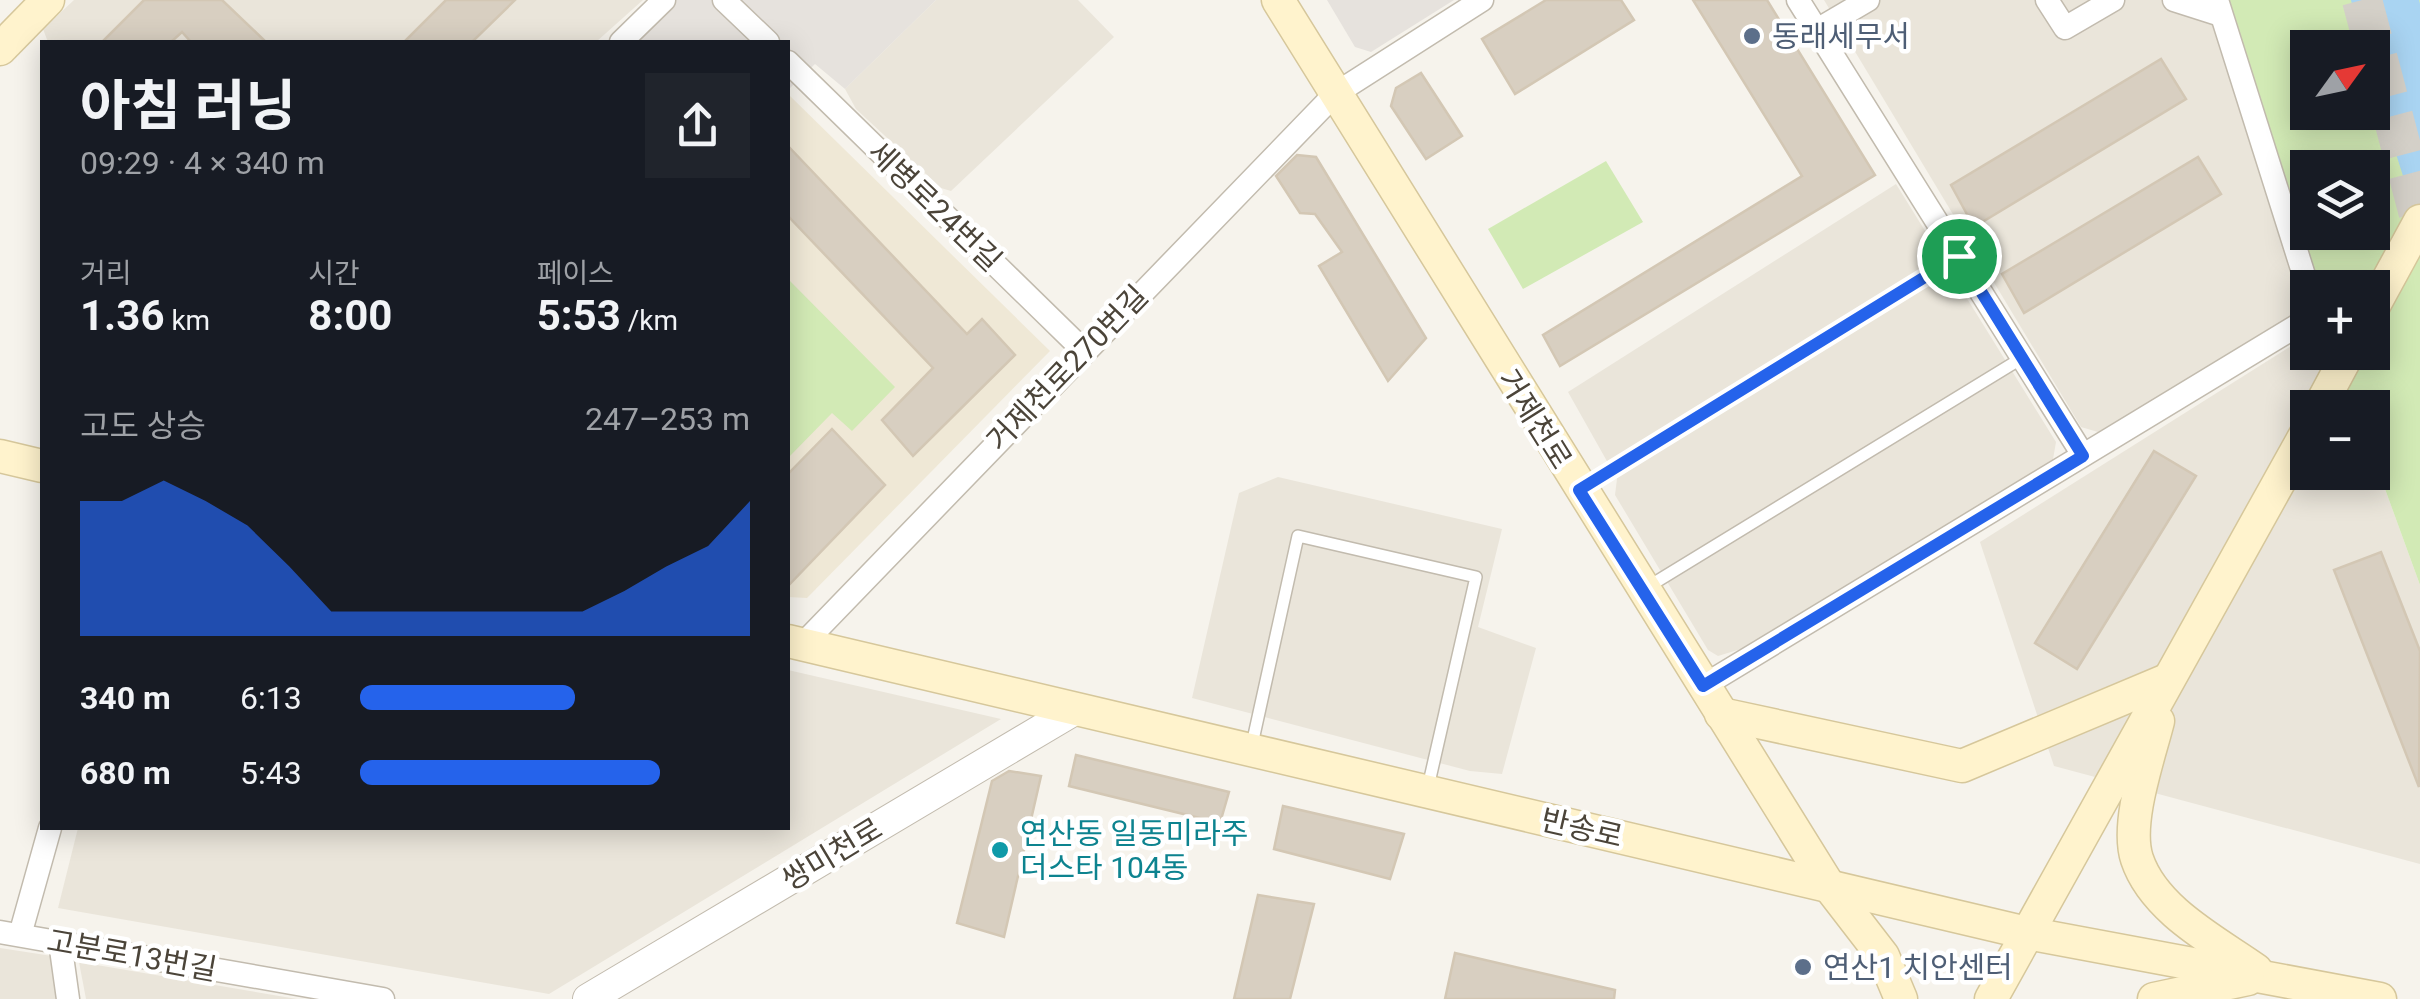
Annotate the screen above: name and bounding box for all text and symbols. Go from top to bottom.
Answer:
place label: 동래세무서 [1772,19,1910,54]
marker: 동래세무서 [1741,25,1763,47]
north arrow [2290,30,2390,130]
map controls [2290,30,2390,490]
button: share [645,73,750,178]
text: 아침 러닝 [80,74,296,138]
street label: 세병로24번길 [861,134,1009,278]
text: 09:29 · 4 × 340 m [80,144,325,182]
button: layers [2290,150,2390,250]
pin [1917,214,2002,299]
icon: arrive [1932,229,1987,284]
text: 거리 [80,257,132,290]
text: 시간 [308,257,360,290]
text: 페이스 [537,257,614,290]
button: + [2290,270,2390,370]
street label: 거제천로270번길 [979,278,1155,458]
text: 1.36 [80,291,164,340]
text: 8:00 [308,291,392,340]
text: 5:53 [537,291,621,340]
text: km [164,304,210,337]
text: /km [621,304,678,337]
street label: 거제천로 [1491,363,1579,475]
button: − [2290,390,2390,490]
text: 247–253 m [585,400,750,438]
text: 고도 상승 [80,407,206,445]
text: 340 m [80,679,171,717]
text: 6:13 [240,679,302,717]
text: 680 m [80,754,171,792]
text: 5:43 [240,754,302,792]
street label: 반송로 [1538,802,1626,854]
street label: 쌍미천로 [776,811,888,897]
place label: 연산동 일동미라주 더스타 104동 [1020,816,1248,885]
marker: 연산동 일동미라주 더스타 104동 [989,839,1011,861]
street label: 고분로13번길 [44,923,220,987]
place label: 연산1 치안센터 [1823,950,2013,985]
marker: 연산1 치안센터 [1792,956,1814,978]

